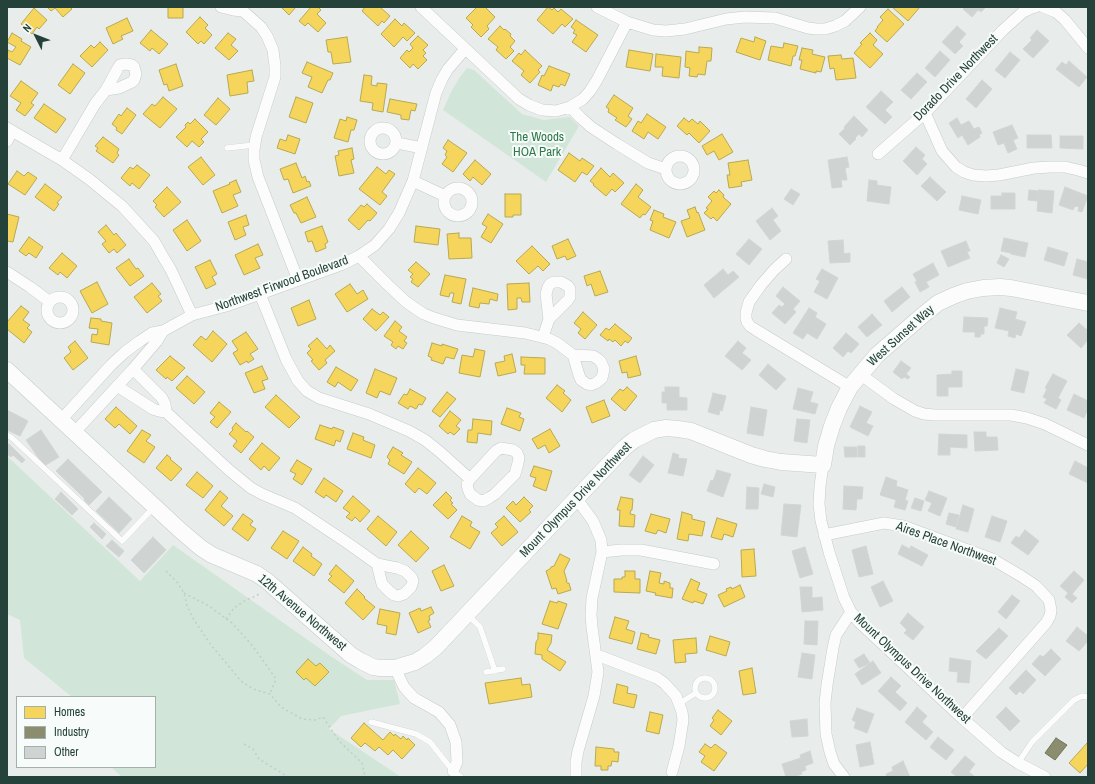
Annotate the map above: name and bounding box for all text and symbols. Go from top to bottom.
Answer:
north arrow [16,16,56,56]
text: N [20,21,34,35]
street label: Dorado Drive Northwest [911,31,1001,125]
park label: The Woods HOA Park [510,130,564,161]
street label: Northwest Firwood Boulevard [213,253,351,315]
street label: West Sunset Way [865,302,937,370]
street label: Mount Olympus Drive Northwest [517,439,635,561]
street label: Aires Place Northwest [894,519,998,569]
street label: 12th Avenue Northwest [255,571,349,655]
street label: Mount Olympus Drive Northwest [850,611,974,727]
legend [16,696,156,768]
text: Homes [54,704,85,720]
text: Industry [54,724,89,740]
text: Other [54,744,79,760]

